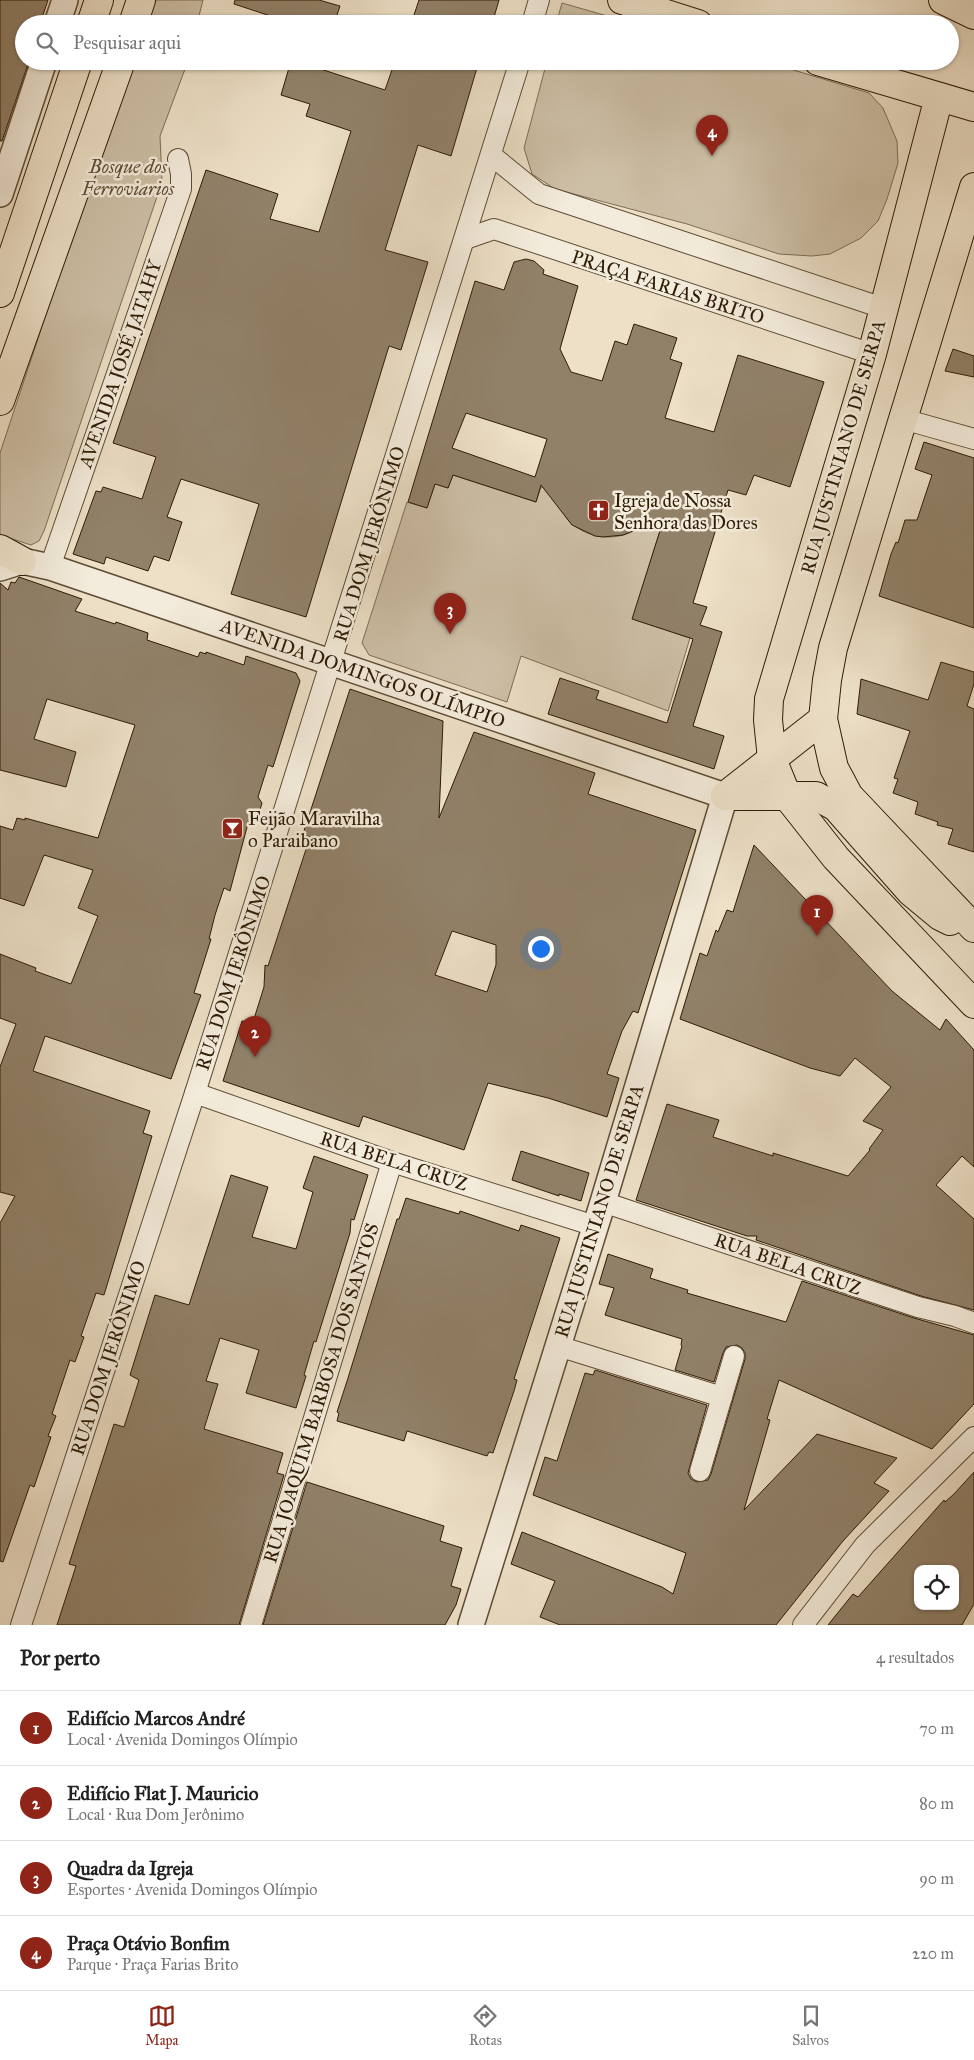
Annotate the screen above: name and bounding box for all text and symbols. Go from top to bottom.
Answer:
search box [15,15,959,70]
icon: search [33,29,61,57]
text: Pesquisar aqui [73,31,181,54]
pin: 4 [696,115,728,156]
park label: Bosque dos Ferroviarios [81,155,175,200]
street label: PRAÇA FARIAS BRITO [569,245,767,329]
street label: AVENIDA JOSÉ JATAHY [72,256,168,472]
street label: RUA JUSTINIANO DE SERPA [796,317,891,577]
street label: RUA DOM JERÔNIMO [328,443,411,645]
place label: Igreja de Nossa Senhora das Dores [614,489,758,534]
church icon: Igreja de Nossa Senhora das Dores [586,499,610,523]
pin: 3 [434,593,466,634]
street label: AVENIDA DOMINGOS OLÍMPIO [217,612,509,733]
place label: Feijão Maravilha o Paraibano [248,807,381,852]
bar icon: Feijão Maravilha o Paraibano [220,817,244,841]
street label: RUA DOM JERÔNIMO [191,873,276,1074]
pin: 1 [801,895,833,936]
your location [528,936,554,962]
pin: 2 [239,1016,271,1057]
street label: RUA JUSTINIANO DE SERPA [549,1081,650,1341]
street label: RUA BELA CRUZ [317,1126,471,1196]
street label: RUA JOAQUIM BARBOSA DOS SANTOS [258,1220,385,1566]
street label: RUA BELA CRUZ [711,1228,865,1300]
street label: RUA DOM JERÔNIMO [66,1258,151,1459]
map controls [914,1565,959,1610]
button: locate [914,1565,959,1610]
text: Por perto [20,1645,100,1671]
text: 4 resultados [876,1648,954,1667]
text: Edifício Marcos André [67,1707,245,1730]
text: 1 [33,1719,39,1738]
text: 70 m [919,1719,954,1738]
text: Local · Avenida Domingos Olímpio [67,1730,298,1749]
text: Edifício Flat J. Mauricio [67,1782,258,1805]
text: 2 [32,1794,40,1813]
text: 80 m [919,1794,954,1813]
text: Local · Rua Dom Jerônimo [67,1805,244,1824]
text: Quadra da Igreja [67,1857,193,1880]
text: 3 [33,1869,39,1888]
text: 90 m [919,1869,954,1888]
text: Esportes · Avenida Domingos Olímpio [67,1880,318,1899]
text: Praça Otávio Bonfim [67,1932,230,1955]
text: 4 [32,1944,40,1963]
text: 220 m [912,1944,954,1963]
text: Parque · Praça Farias Brito [67,1955,239,1974]
tab: Mapa [145,2002,178,2049]
tab: Rotas [469,2002,502,2049]
tab: Salvos [792,2002,829,2049]

